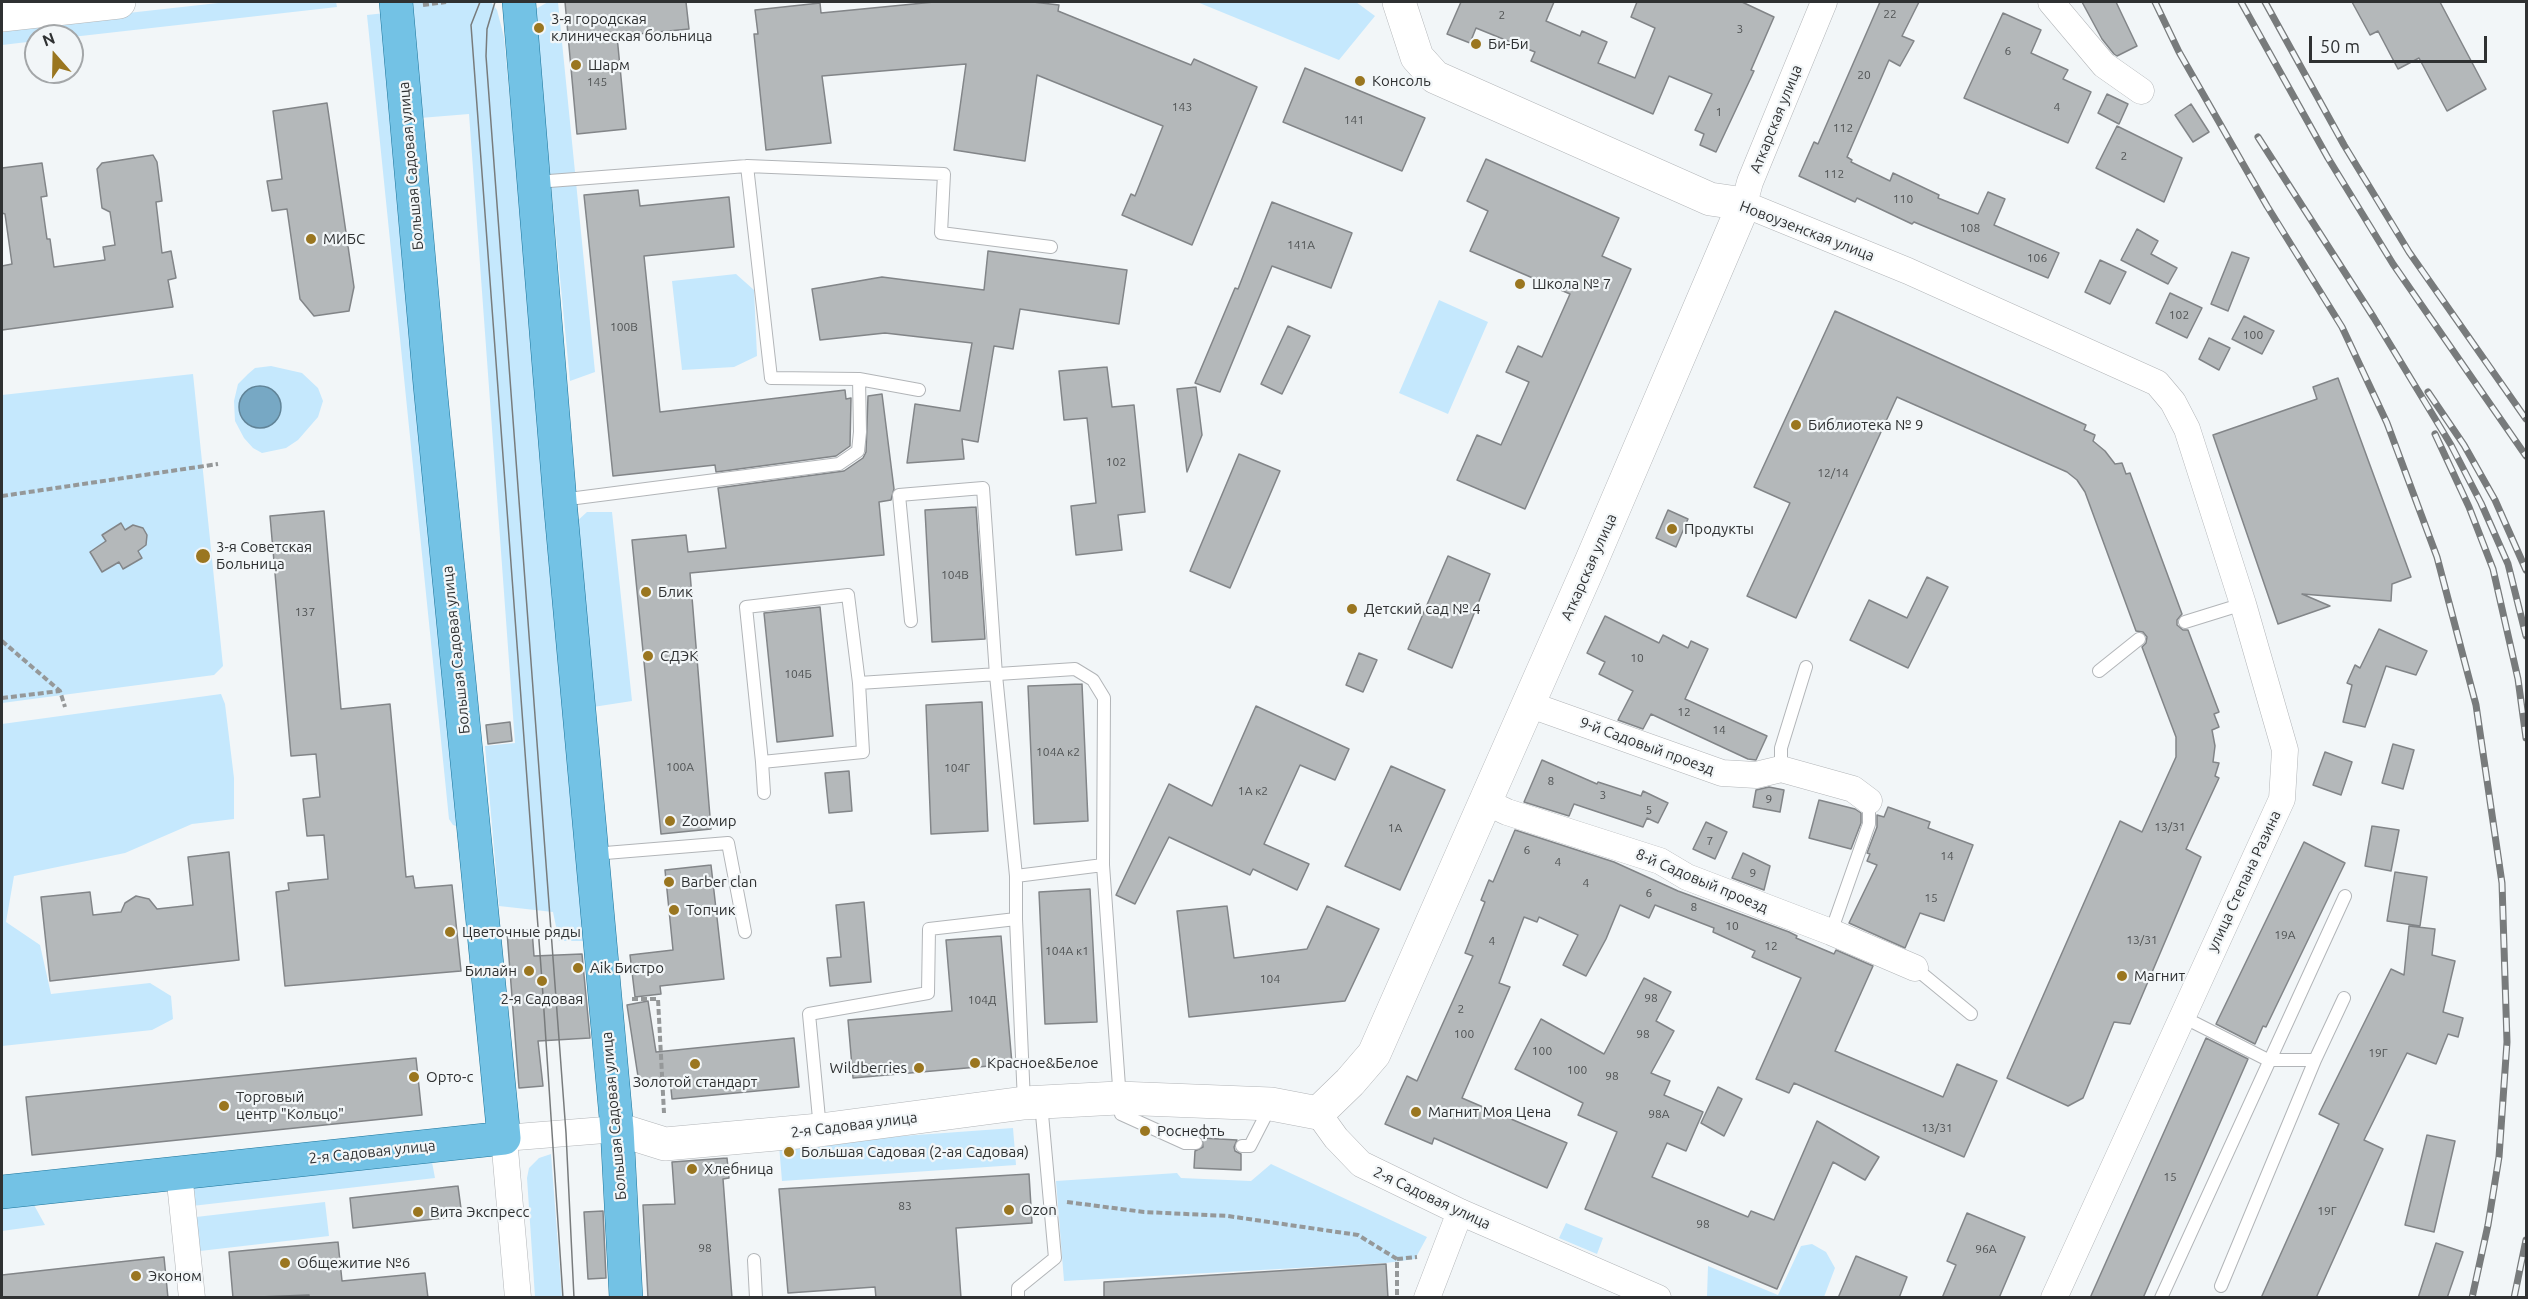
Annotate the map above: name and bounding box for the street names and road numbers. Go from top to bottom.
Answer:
street label: Аткарская улица [1746,62,1806,176]
street label: Большая Садовая улица [395,81,427,251]
street label: Новоузенская улица [1737,197,1877,265]
street label: Аткарская улица [1557,511,1621,623]
street label: Большая Садовая улица [438,565,474,735]
street label: 9-й Садовый проезд [1577,713,1717,779]
street label: улица Степана Разина [2203,808,2285,954]
street label: 8-й Садовый проезд [1633,845,1771,917]
street label: Большая Садовая улица [598,1031,630,1201]
street label: 2-я Садовая улица [790,1108,918,1142]
street label: 2-я Садовая улица [308,1136,436,1168]
street label: 2-я Садовая улица [1370,1163,1494,1233]

